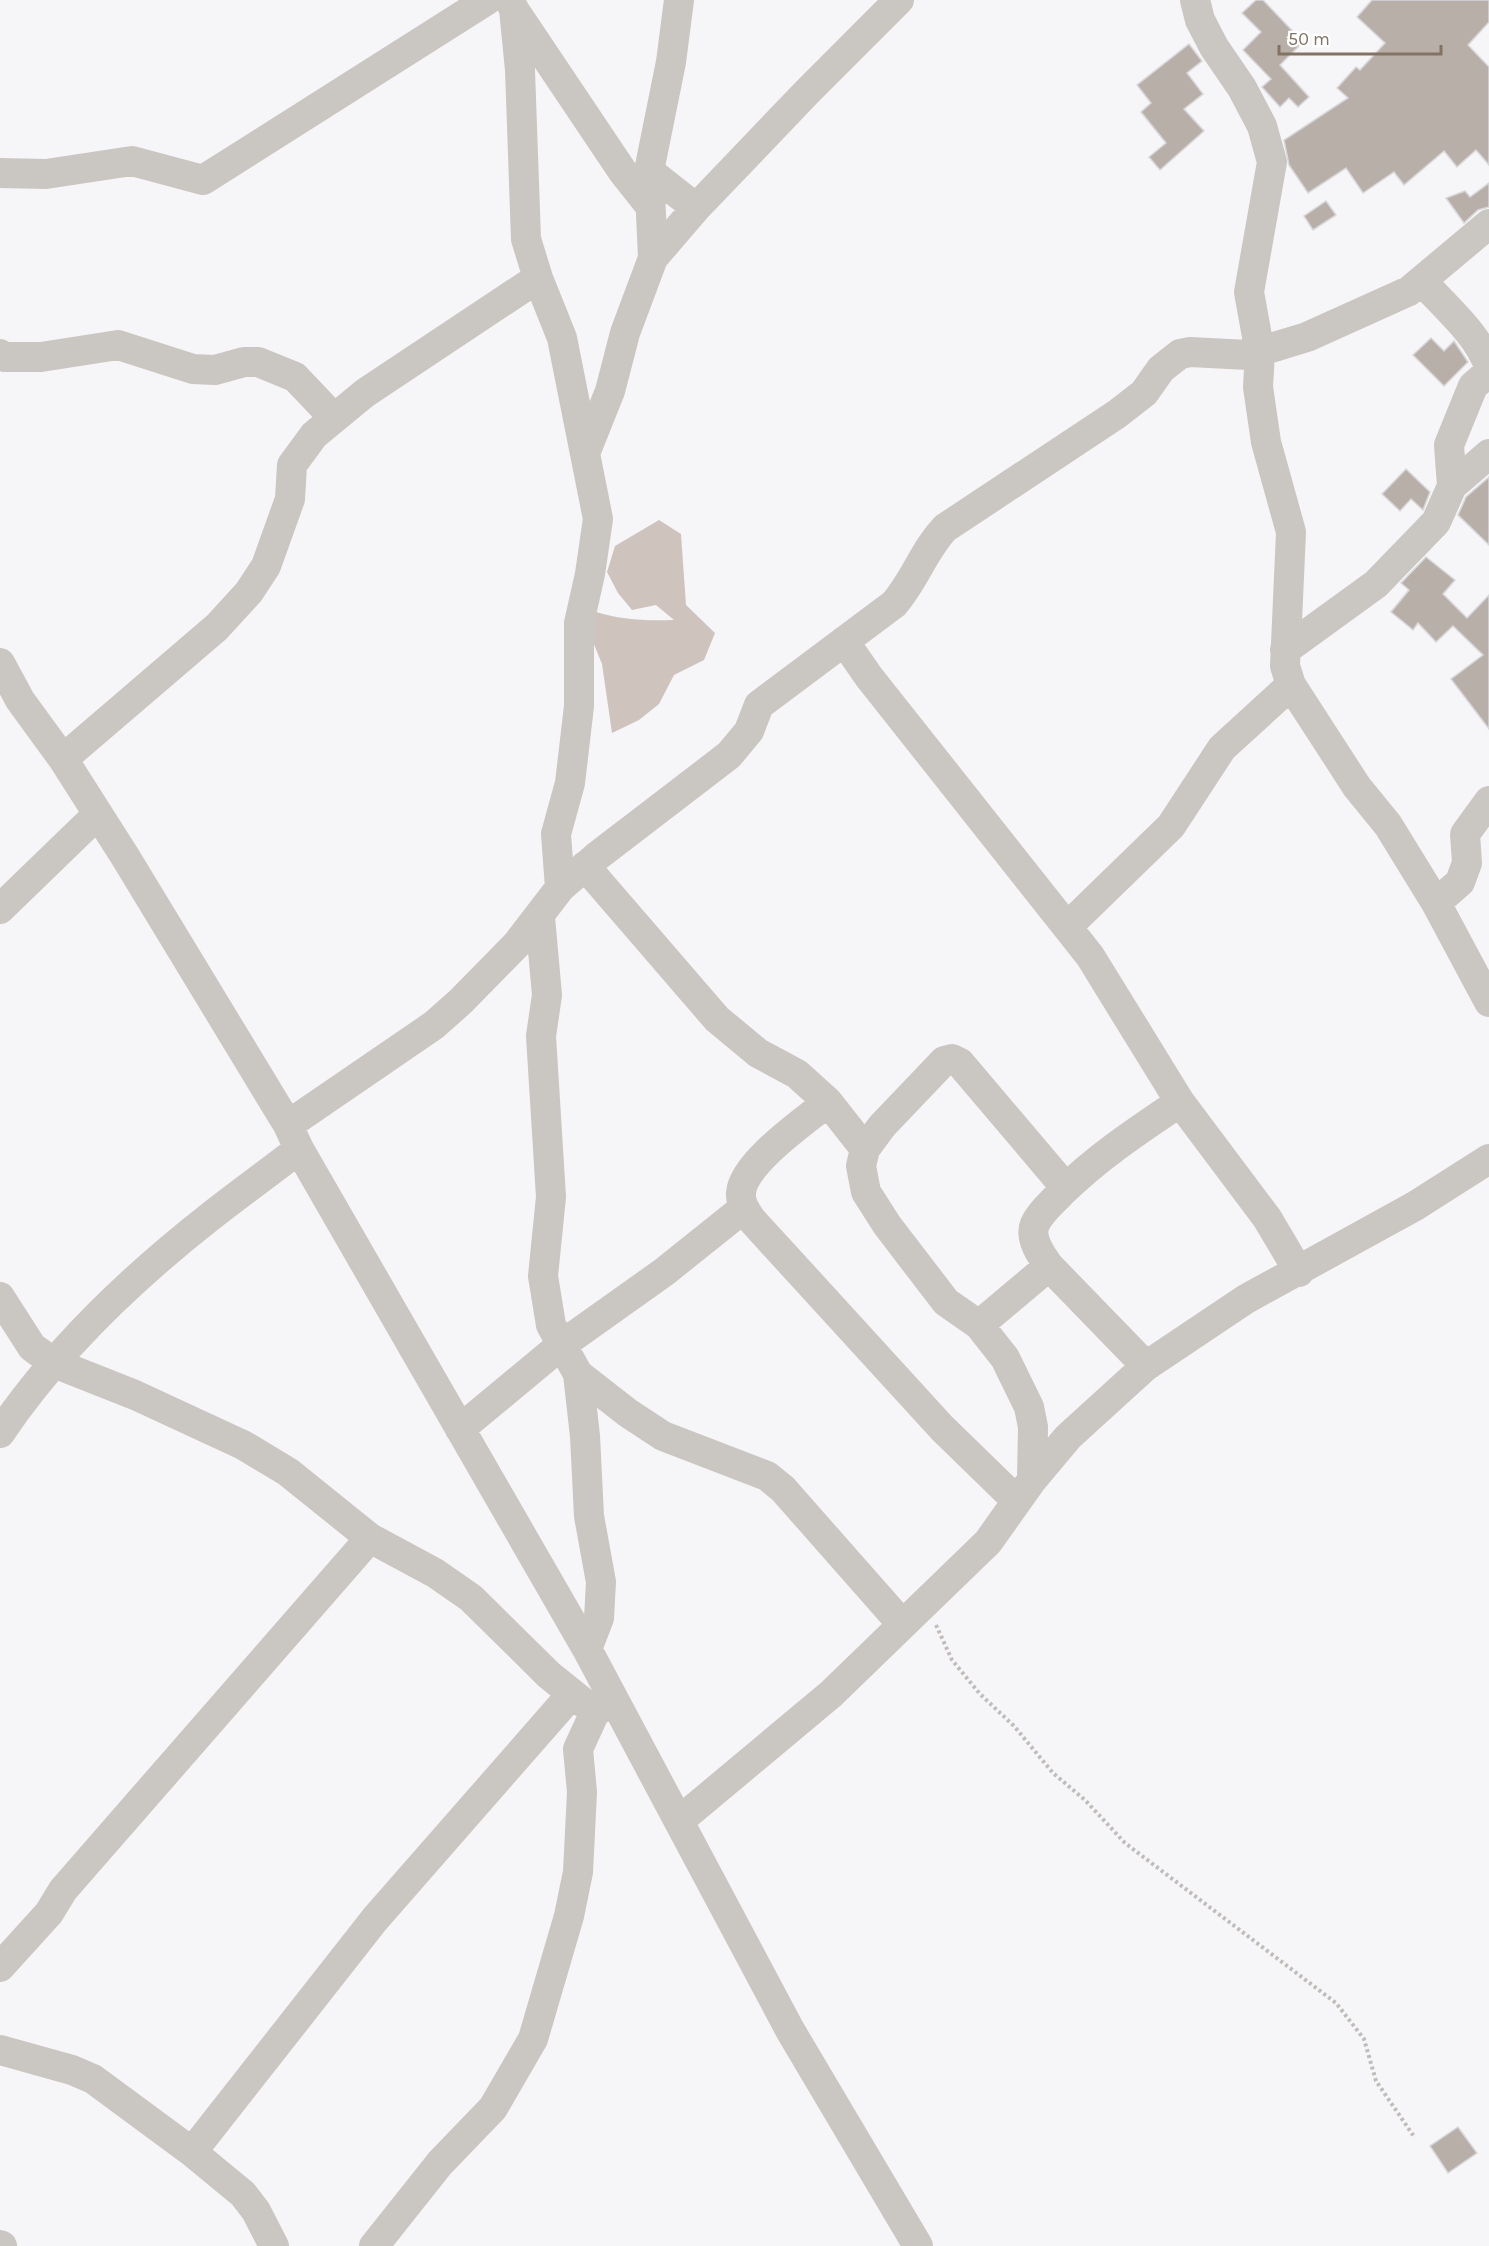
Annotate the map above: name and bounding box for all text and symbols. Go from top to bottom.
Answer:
scale bar [1279,18,1441,56]
text: 50 m [1288,28,1330,50]

